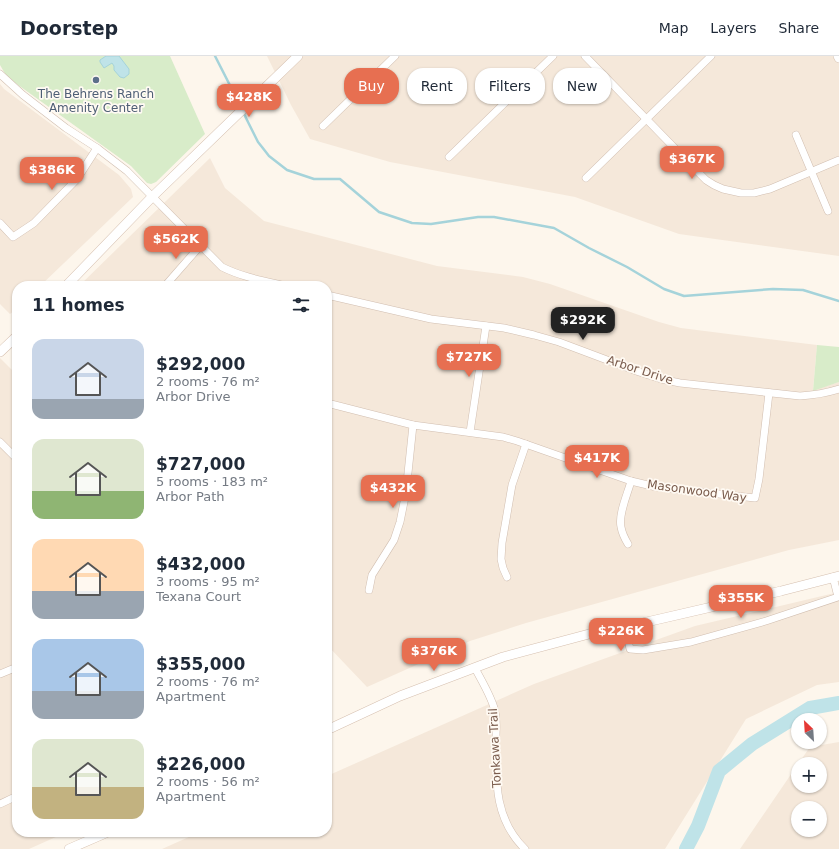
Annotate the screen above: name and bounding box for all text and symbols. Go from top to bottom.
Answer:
text: Doorstep [20,17,118,39]
text: Map [659,20,688,36]
text: Layers [710,20,757,36]
text: Share [779,20,819,36]
chip: Buy [344,68,399,104]
chip: Rent [407,68,467,104]
chip: Filters [475,68,545,104]
chip: New [553,68,611,104]
marker: The Behrens Ranch Amenity Center [91,75,101,85]
pin: $428K [221,84,277,118]
place label: The Behrens Ranch Amenity Center [37,87,154,115]
text: $428K [226,89,272,104]
pin: $367K [664,146,720,180]
text: $367K [669,151,715,166]
pin: $386K [24,157,80,191]
text: $386K [29,162,75,177]
pin: $562K [148,226,204,260]
text: $562K [153,231,199,246]
icon: filters [290,294,312,316]
text: 11 homes [32,295,125,315]
pin: $292K [555,307,611,341]
text: $292K [560,312,606,327]
pin: $727K [441,344,497,378]
text: $727K [446,349,492,364]
street label: Arbor Drive [605,353,675,387]
text: $292,000 [156,354,245,374]
icon: home [64,355,112,403]
text: 2 rooms · 76 m² [156,374,260,389]
text: Arbor Drive [156,389,231,404]
pin: $417K [569,445,625,479]
text: $417K [574,450,620,465]
text: $727,000 [156,454,245,474]
icon: home [64,455,112,503]
text: 5 rooms · 183 m² [156,474,268,489]
pin: $432K [365,475,421,509]
street label: Masonwood Way [646,477,748,505]
text: $432K [370,480,416,495]
text: Arbor Path [156,489,224,504]
text: $432,000 [156,554,245,574]
icon: home [64,555,112,603]
text: 3 rooms · 95 m² [156,574,260,589]
pin: $355K [713,585,769,619]
text: Texana Court [156,589,241,604]
text: $355K [718,590,764,605]
pin: $226K [593,618,649,652]
text: $226K [598,623,644,638]
pin: $376K [406,638,462,672]
text: $376K [411,643,457,658]
text: $355,000 [156,654,245,674]
icon: home [64,655,112,703]
text: 2 rooms · 76 m² [156,674,260,689]
text: Apartment [156,689,226,704]
street label: Tonkawa Trail [486,708,504,789]
north arrow [791,713,827,749]
map controls [791,713,827,837]
text: $226,000 [156,754,245,774]
icon: home [64,755,112,803]
button: + [791,757,827,793]
text: 2 rooms · 56 m² [156,774,260,789]
text: Apartment [156,789,226,804]
button: − [791,801,827,837]

